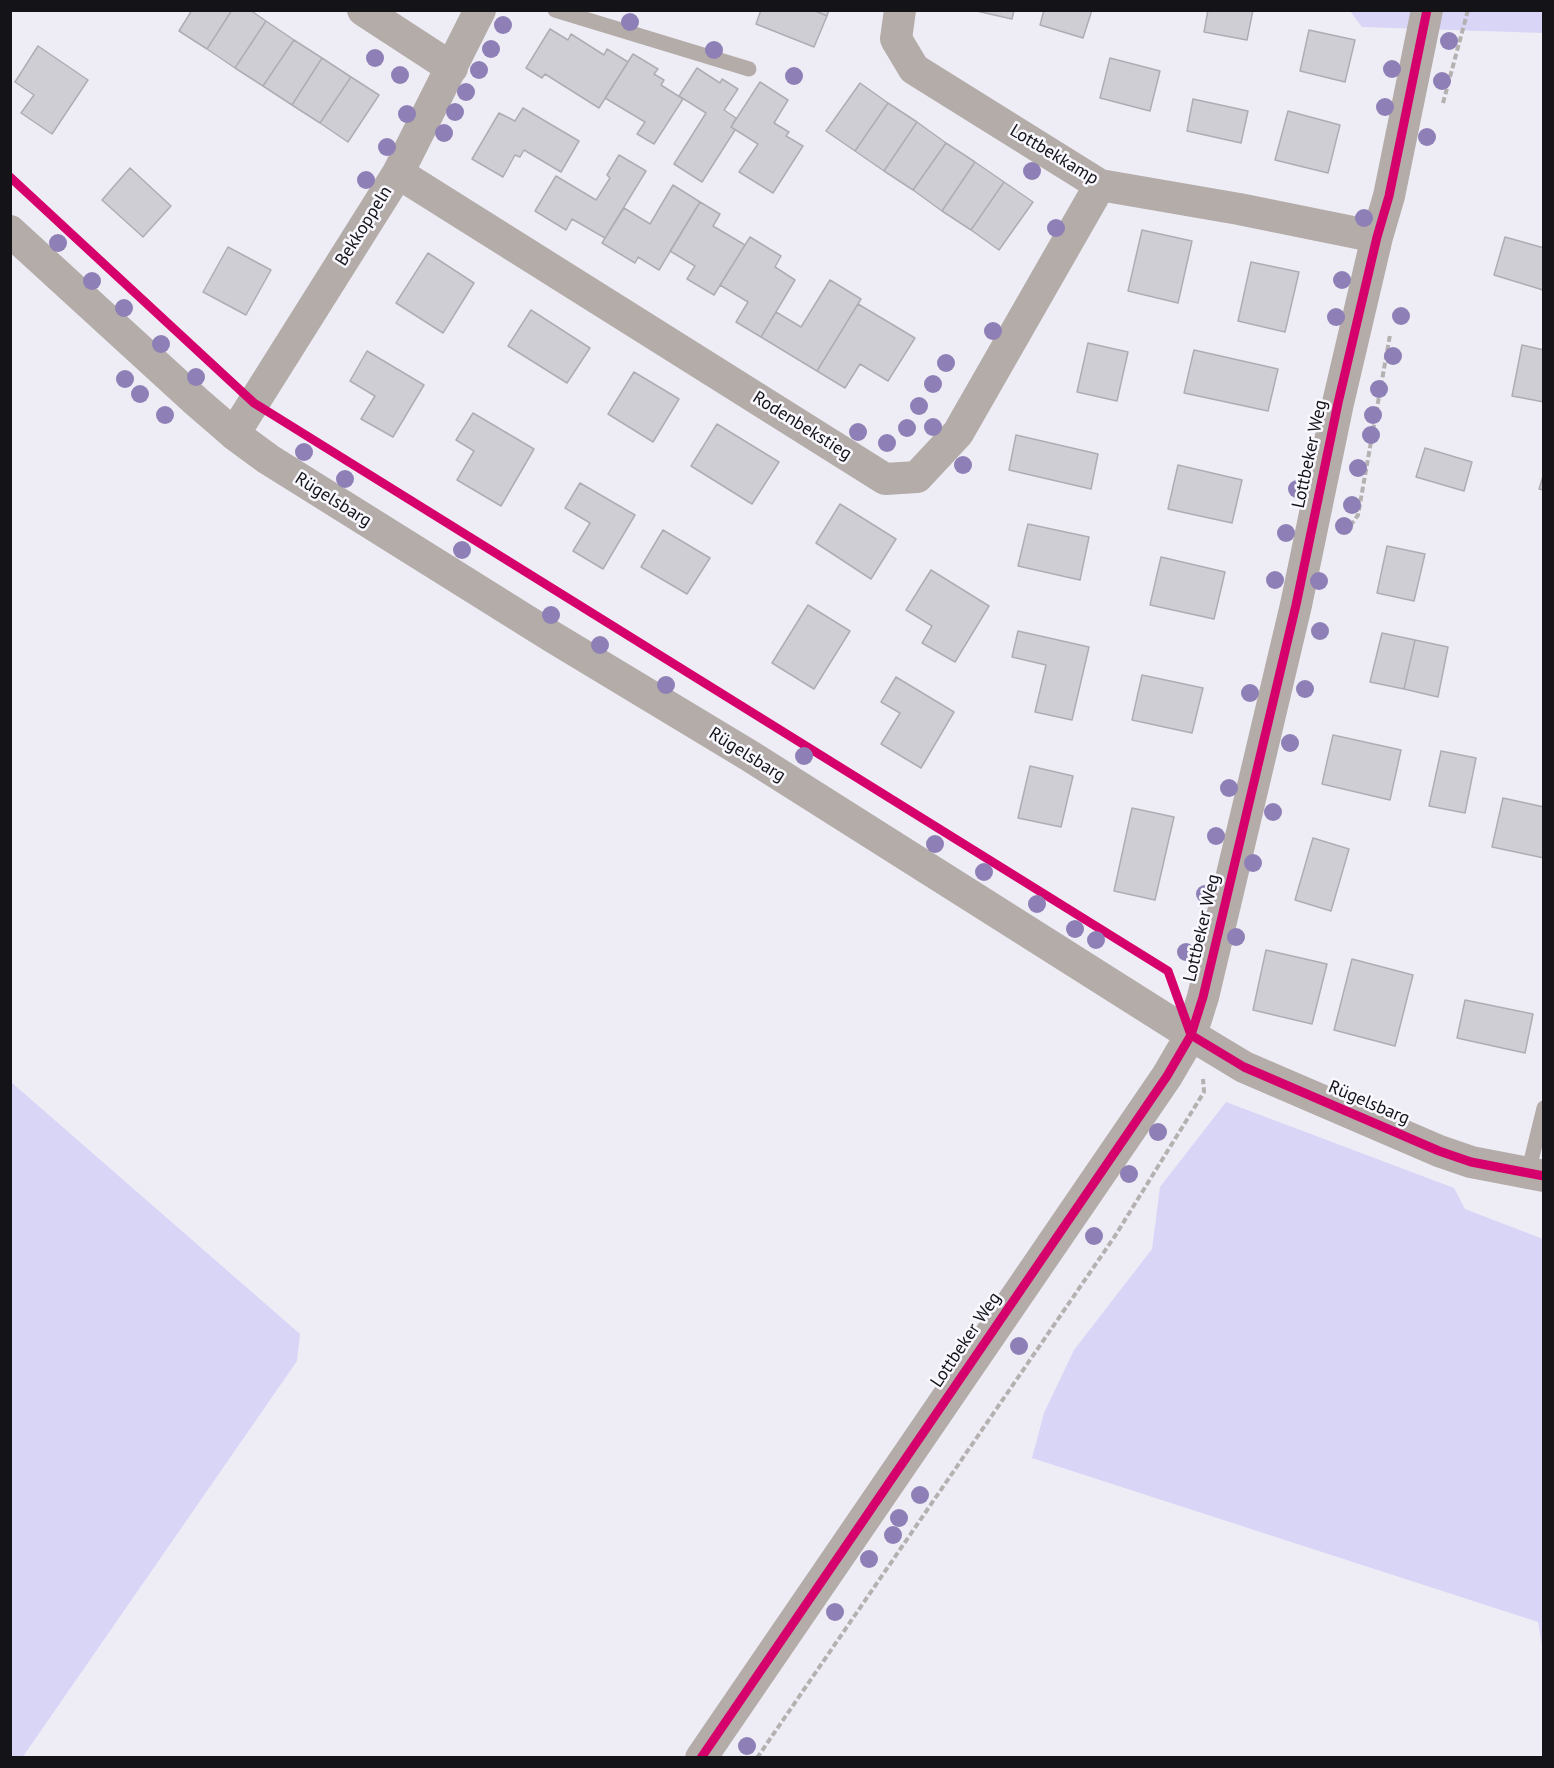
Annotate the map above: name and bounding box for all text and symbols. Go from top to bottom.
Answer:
street label: Lottbekkamp [1006,120,1102,190]
street label: Bekkoppeln [331,182,397,270]
street label: Rodenbekstieg [748,387,856,465]
street label: Lottbeker Weg [1288,398,1332,510]
street label: Rügelsbarg [291,468,375,532]
street label: Rügelsbarg [705,723,789,787]
street label: Lottbeker Weg [1179,872,1225,984]
street label: Rügelsbarg [1325,1076,1413,1130]
street label: Lottbeker Weg [926,1288,1006,1392]

